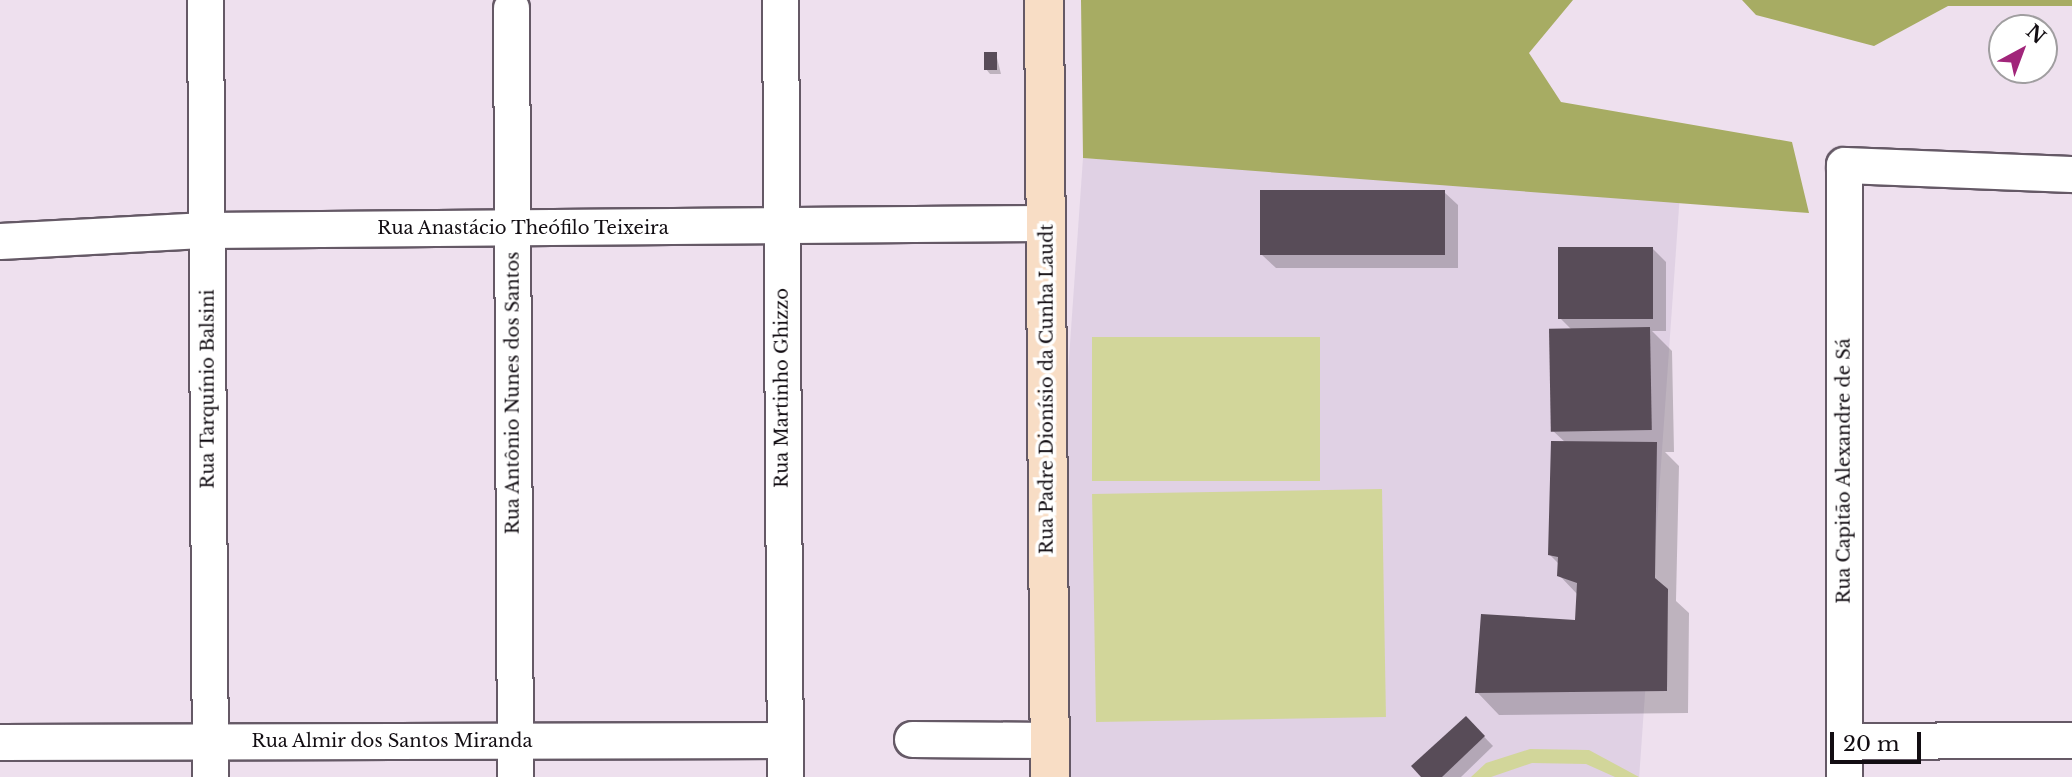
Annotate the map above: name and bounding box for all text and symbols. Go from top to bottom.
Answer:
north arrow [1988,14,2058,84]
text: N [2022,20,2050,49]
street label: Rua Anastácio Theófilo Teixeira [376,217,670,239]
street label: Rua Padre Dionísio da Cunha Laudt [1036,224,1058,554]
street label: Rua Antônio Nunes dos Santos [502,251,524,535]
street label: Rua Martinho Ghizzo [771,288,793,488]
street label: Rua Tarquínio Balsini [197,289,219,489]
street label: Rua Capitão Alexandre de Sá [1833,338,1855,604]
scale bar [1834,718,1925,762]
street label: Rua Almir dos Santos Miranda [251,730,533,752]
text: 20 m [1843,731,1900,757]

